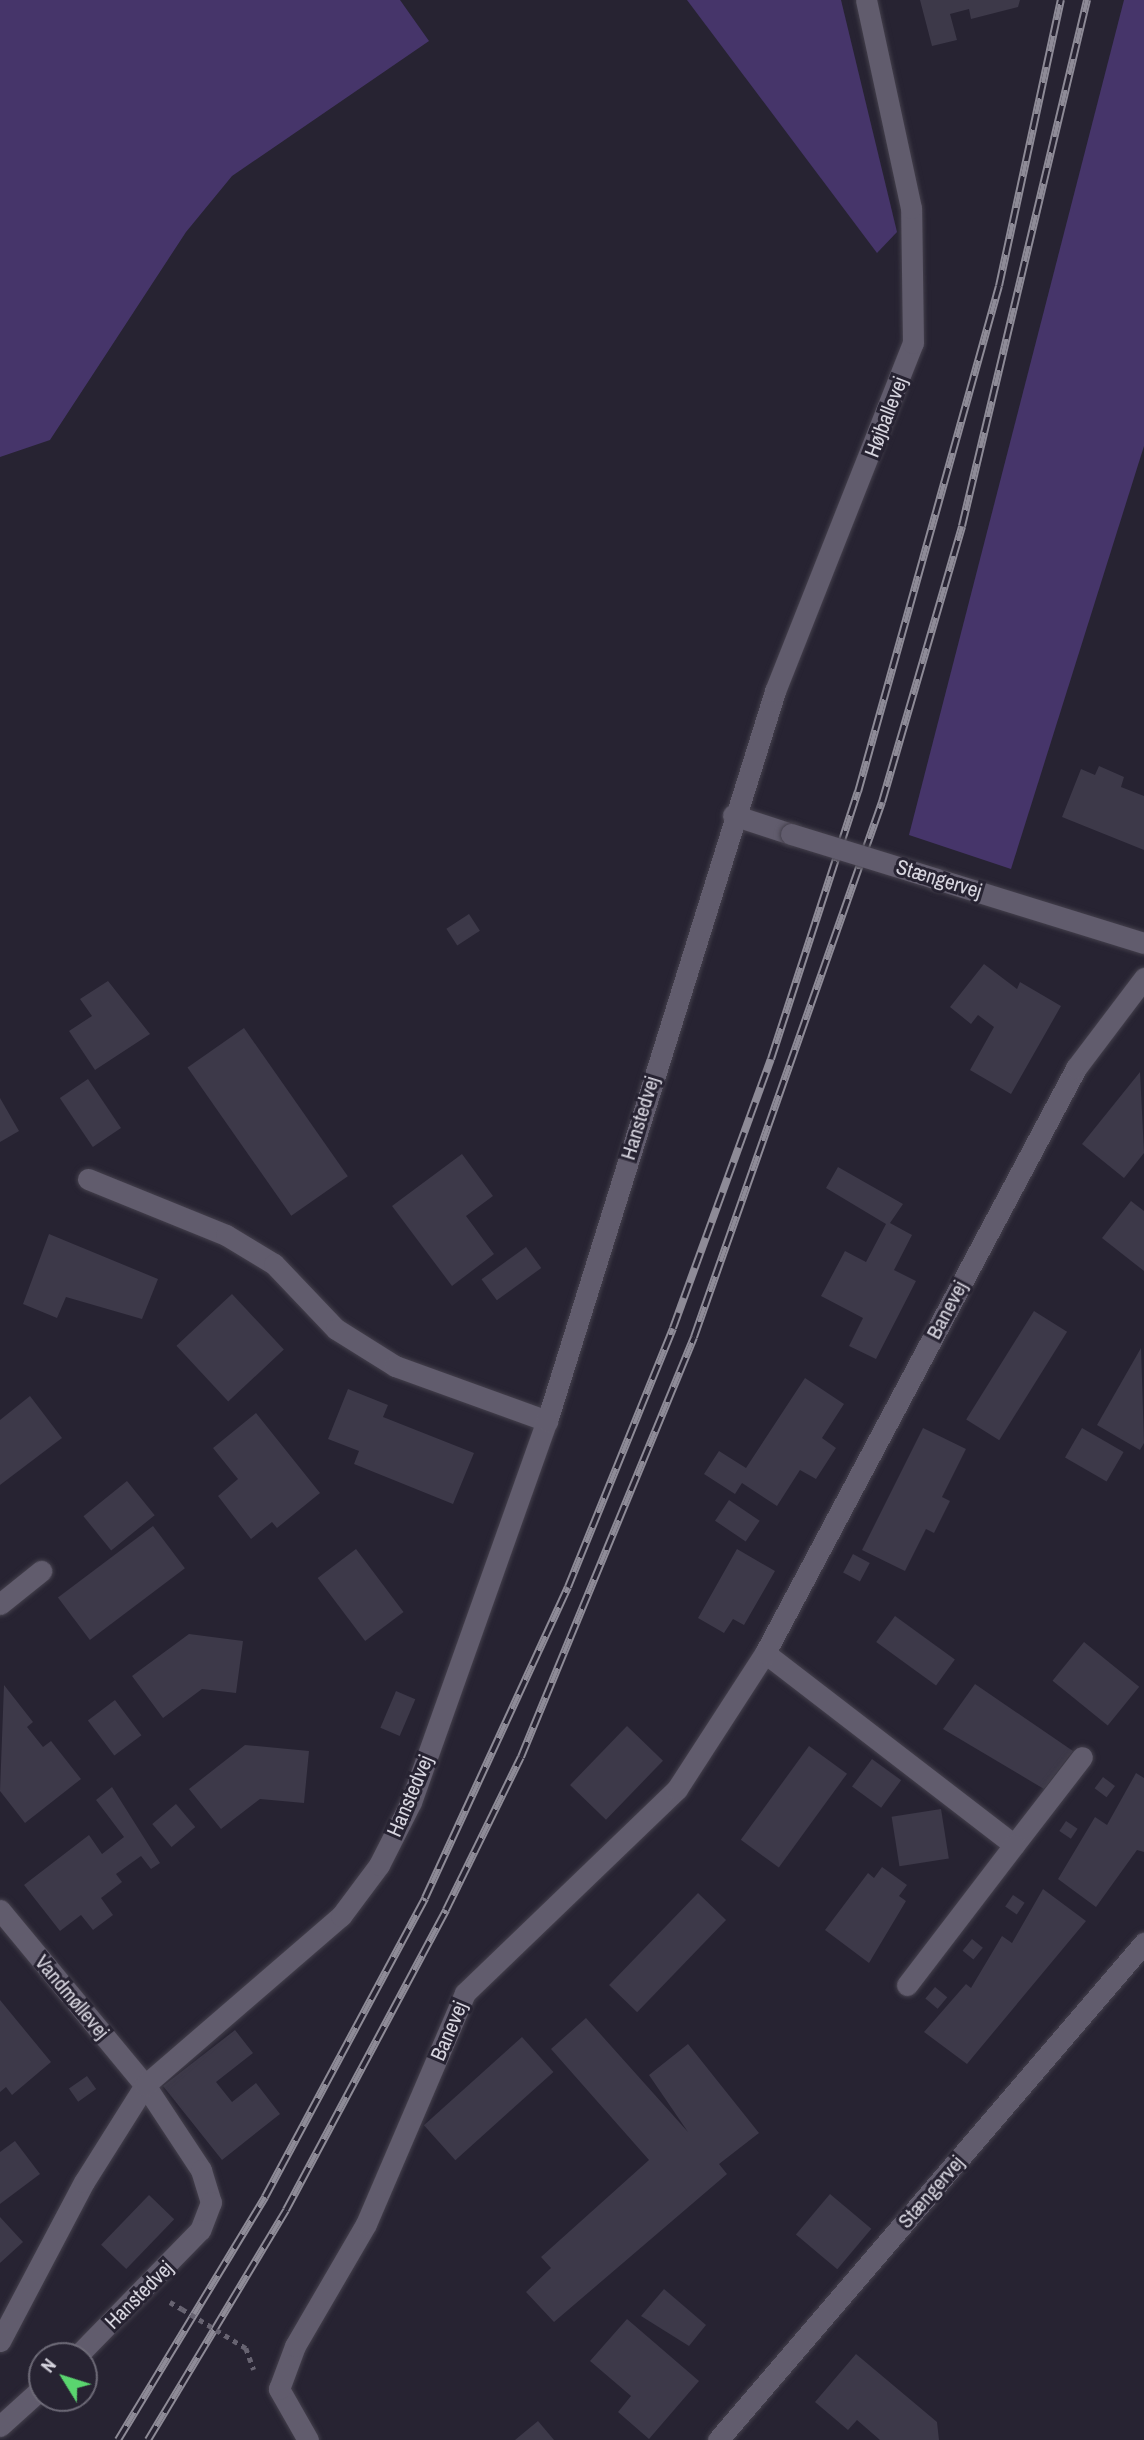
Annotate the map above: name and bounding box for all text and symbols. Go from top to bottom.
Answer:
street label: Højballevej [859,373,913,461]
street label: Stængervej [893,854,985,904]
street label: Hanstedvej [615,1073,665,1163]
street label: Banevej [921,1277,973,1343]
street label: Hanstedvej [382,1751,438,1841]
street label: Vandmøllevej [30,1950,114,2044]
street label: Banevej [425,1997,473,2065]
street label: Stængervej [893,2151,969,2233]
street label: Hanstedvej [100,2256,178,2334]
north arrow [28,2342,98,2412]
text: N [34,2353,62,2378]

